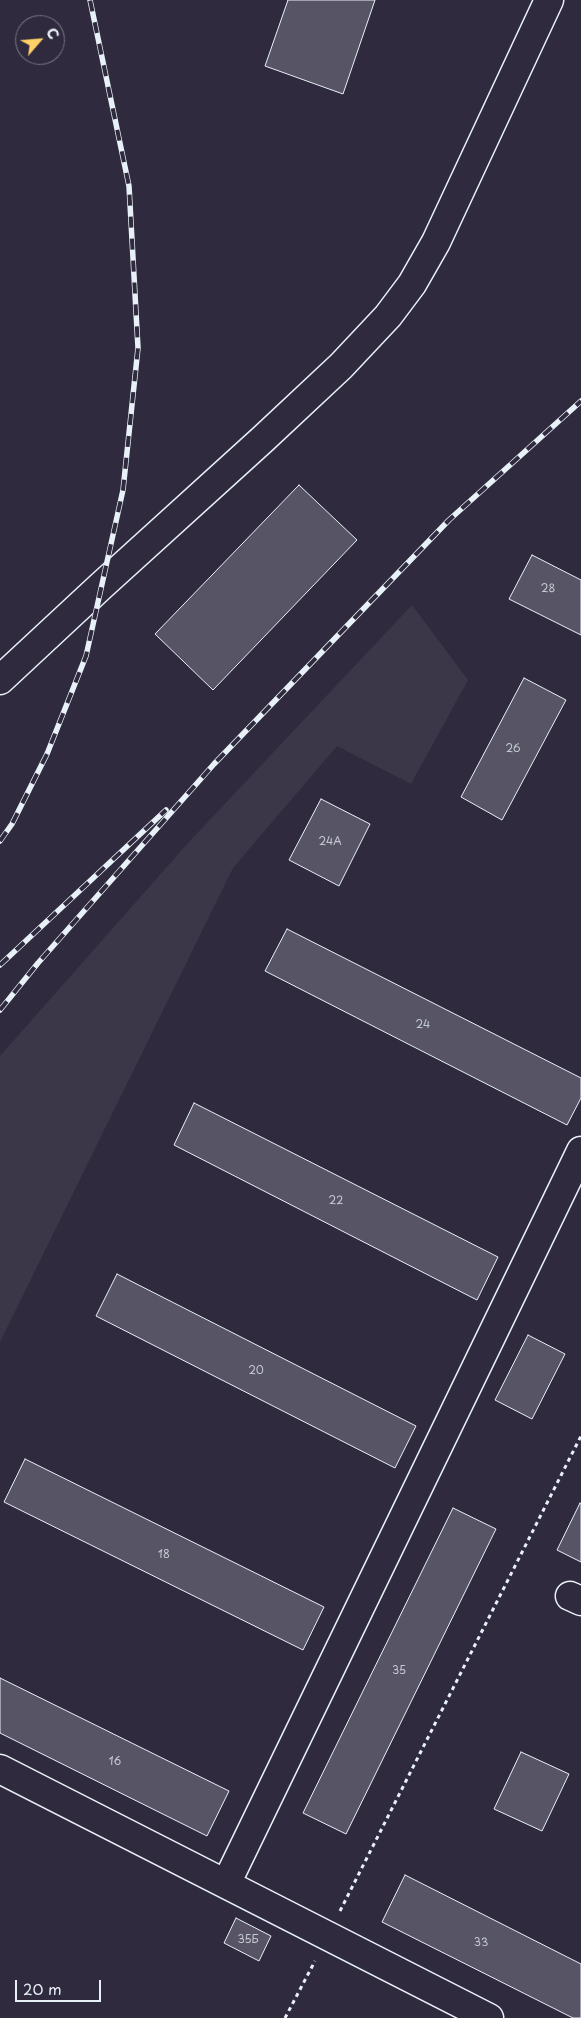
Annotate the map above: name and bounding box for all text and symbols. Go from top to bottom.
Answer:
north arrow [15,15,65,65]
text: С [41,24,65,43]
house number: 28 [541,582,555,596]
house number: 26 [505,742,521,756]
house number: 24А [318,835,342,849]
house number: 24 [416,1018,430,1032]
house number: 22 [329,1194,343,1208]
house number: 20 [248,1364,264,1378]
house number: 18 [158,1548,170,1562]
house number: 35 [392,1664,406,1678]
house number: 16 [109,1755,121,1769]
house number: 35Б [237,1933,259,1947]
house number: 33 [474,1936,488,1950]
scale bar [18,1970,104,2002]
text: 20 m [23,1977,62,2000]

